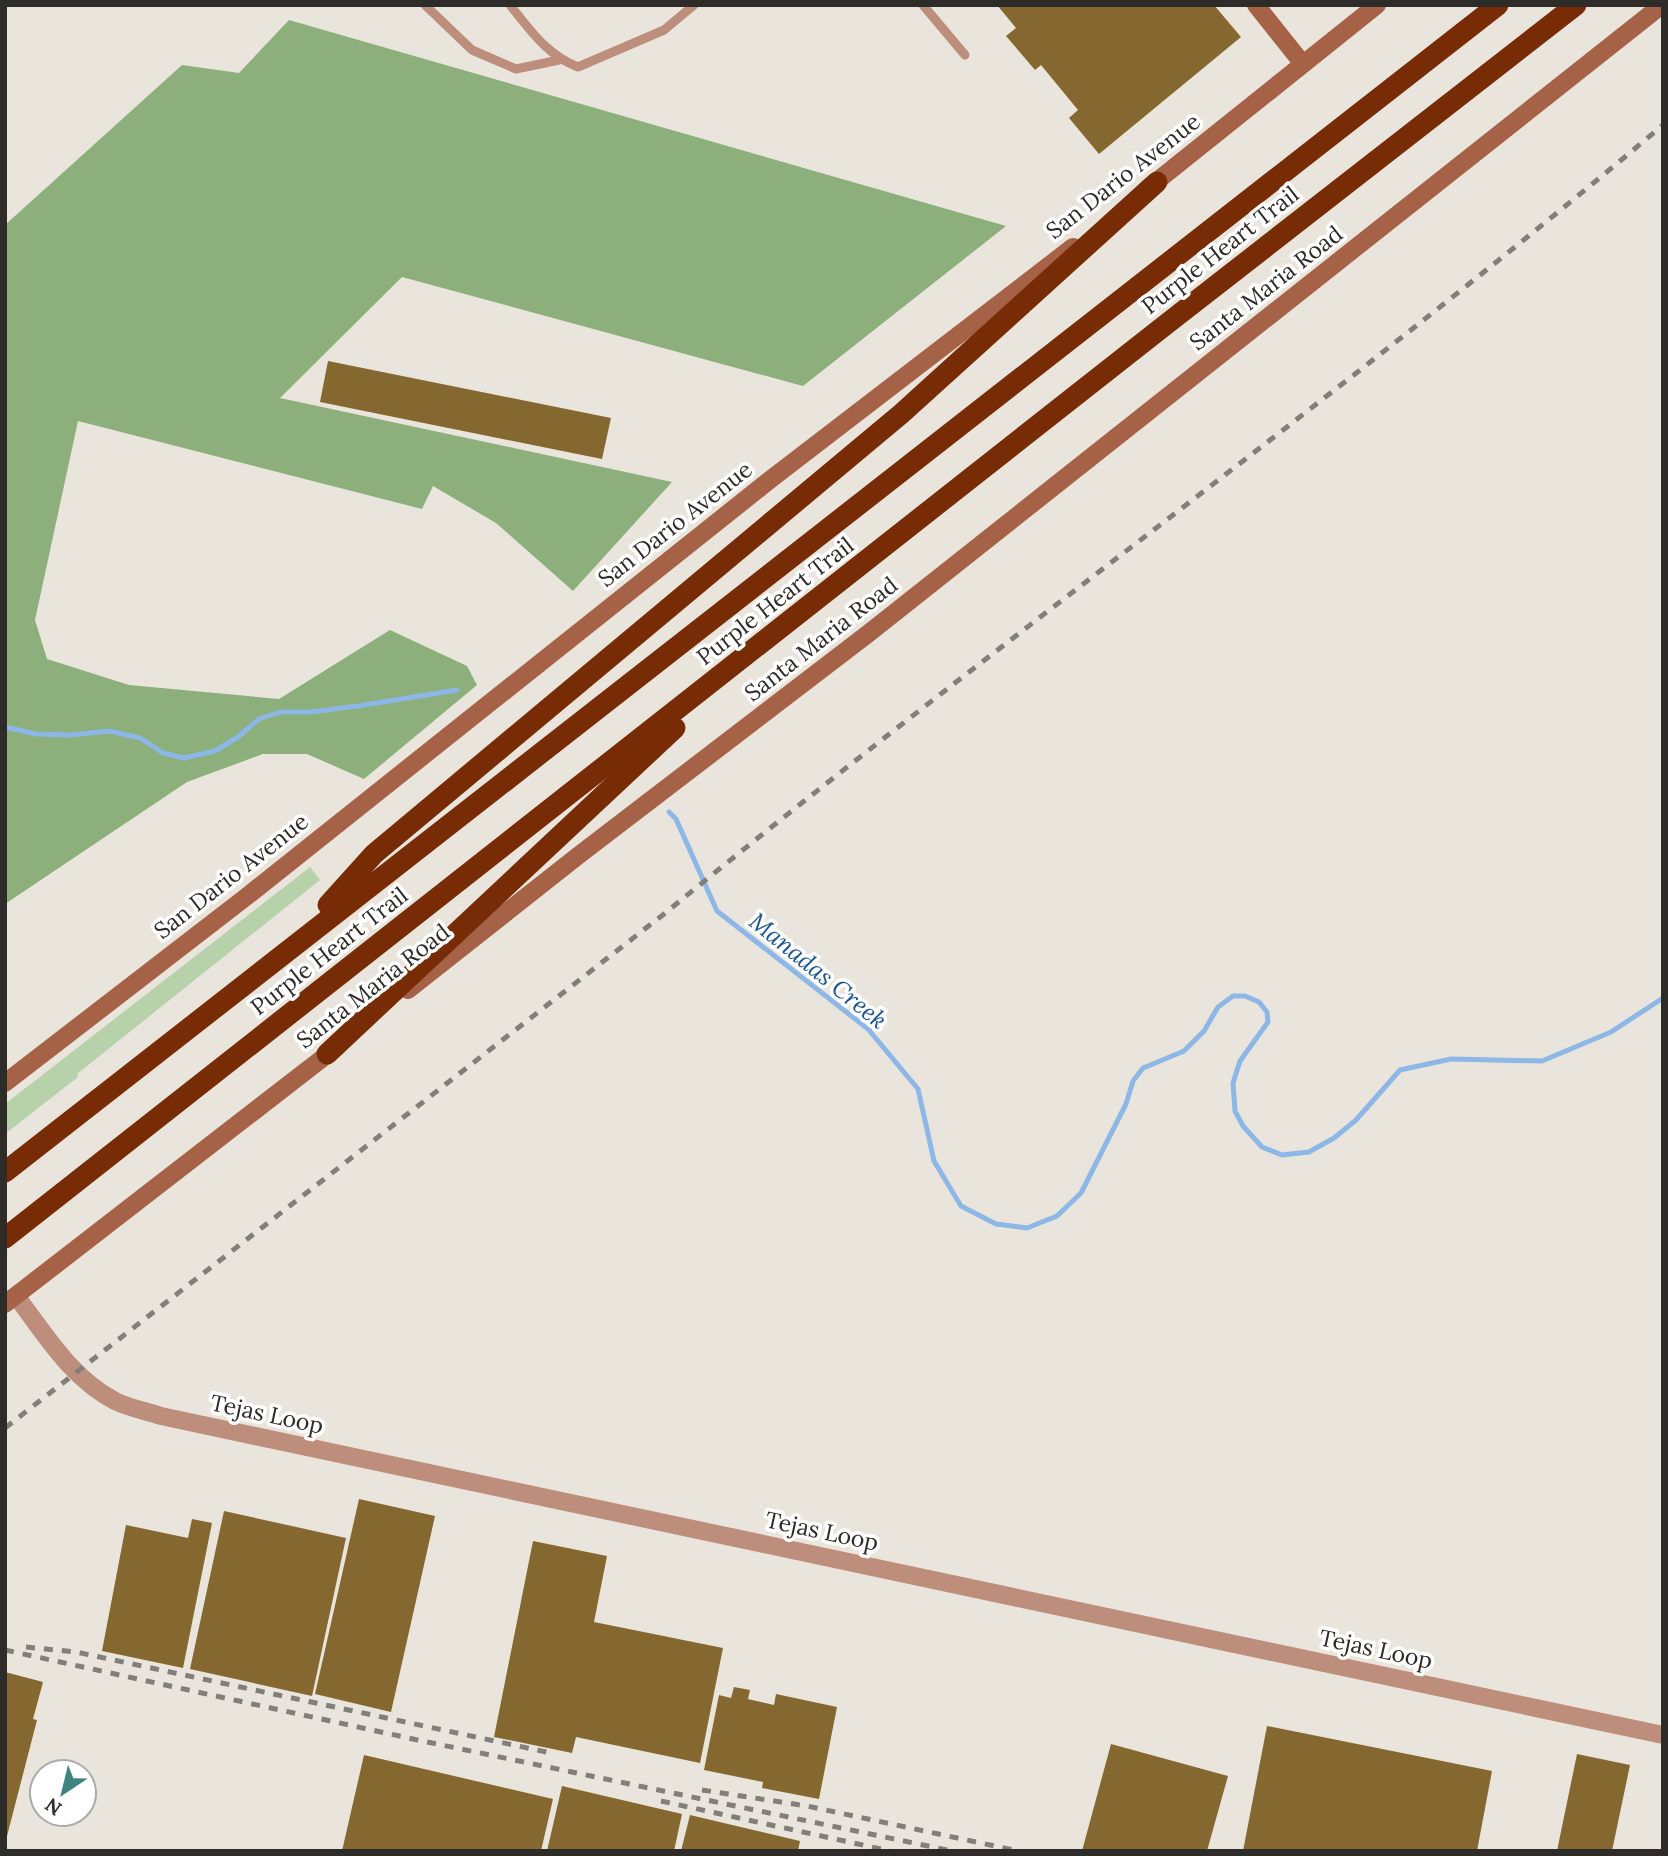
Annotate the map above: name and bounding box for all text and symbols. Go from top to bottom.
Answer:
street label: San Dario Avenue [1040,106,1206,245]
street label: Purple Heart Trail [1135,179,1304,320]
street label: Santa Maria Road [1183,219,1348,356]
street label: San Dario Avenue [592,454,758,593]
street label: Purple Heart Trail [690,530,859,671]
street label: Santa Maria Road [738,570,903,707]
street label: San Dario Avenue [148,806,314,945]
street label: Purple Heart Trail [244,880,413,1021]
water label: Manadas Creek [743,906,894,1036]
street label: Santa Maria Road [290,917,455,1054]
street label: Tejas Loop [208,1387,326,1440]
street label: Tejas Loop [763,1504,881,1557]
street label: Tejas Loop [1317,1622,1435,1675]
north arrow [28,1758,98,1828]
text: N [40,1793,66,1821]

